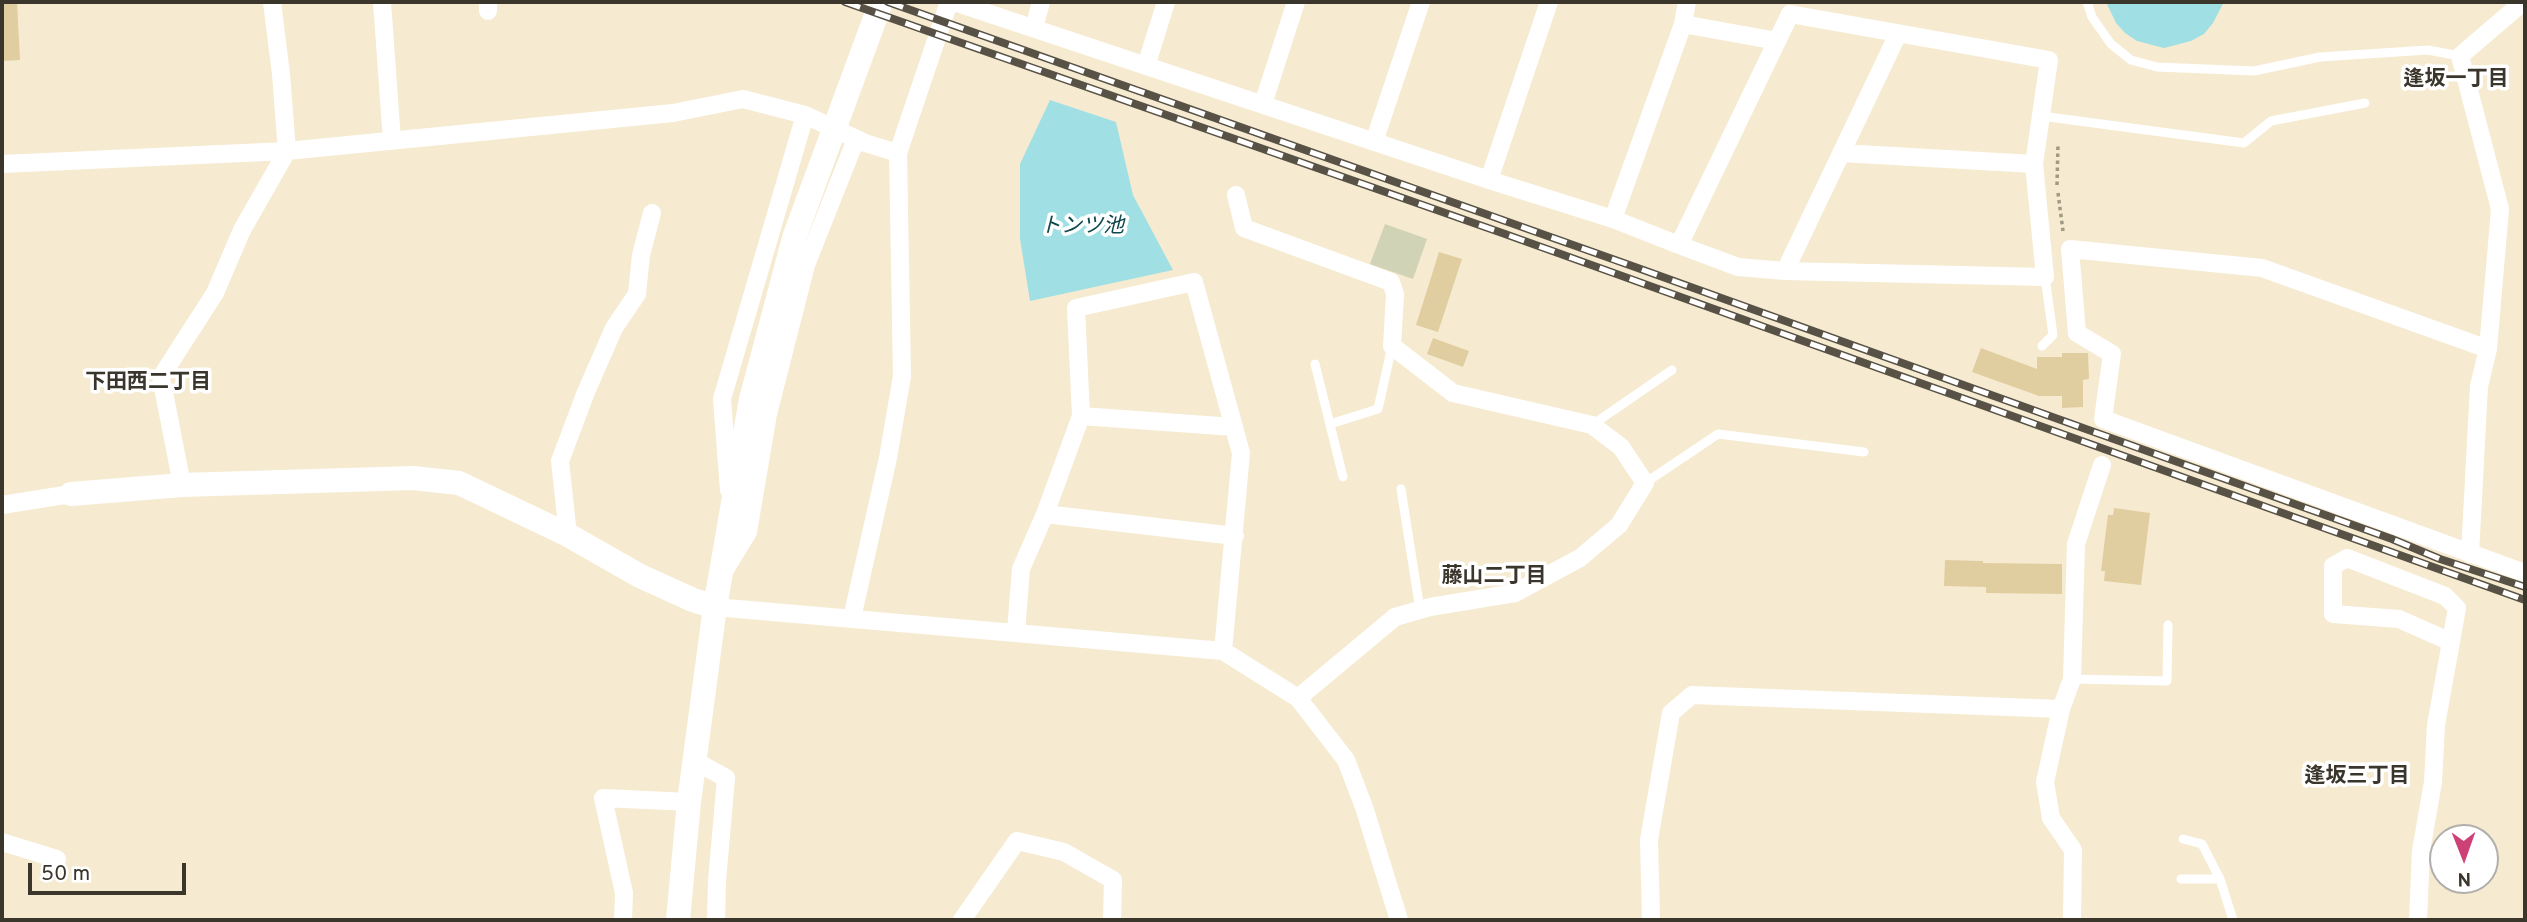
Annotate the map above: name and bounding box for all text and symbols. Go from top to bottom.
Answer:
district label: 逢坂一丁目 [2404,68,2508,94]
water label: トンツ池 [1040,215,1124,241]
district label: 下田西二丁目 [85,371,211,397]
district label: 藤山二丁目 [1442,565,1546,591]
district label: 逢坂三丁目 [2305,765,2409,791]
north arrow [2429,824,2499,894]
scale bar [32,848,189,892]
text: 50 m [41,861,90,888]
text: N [2457,866,2471,890]

